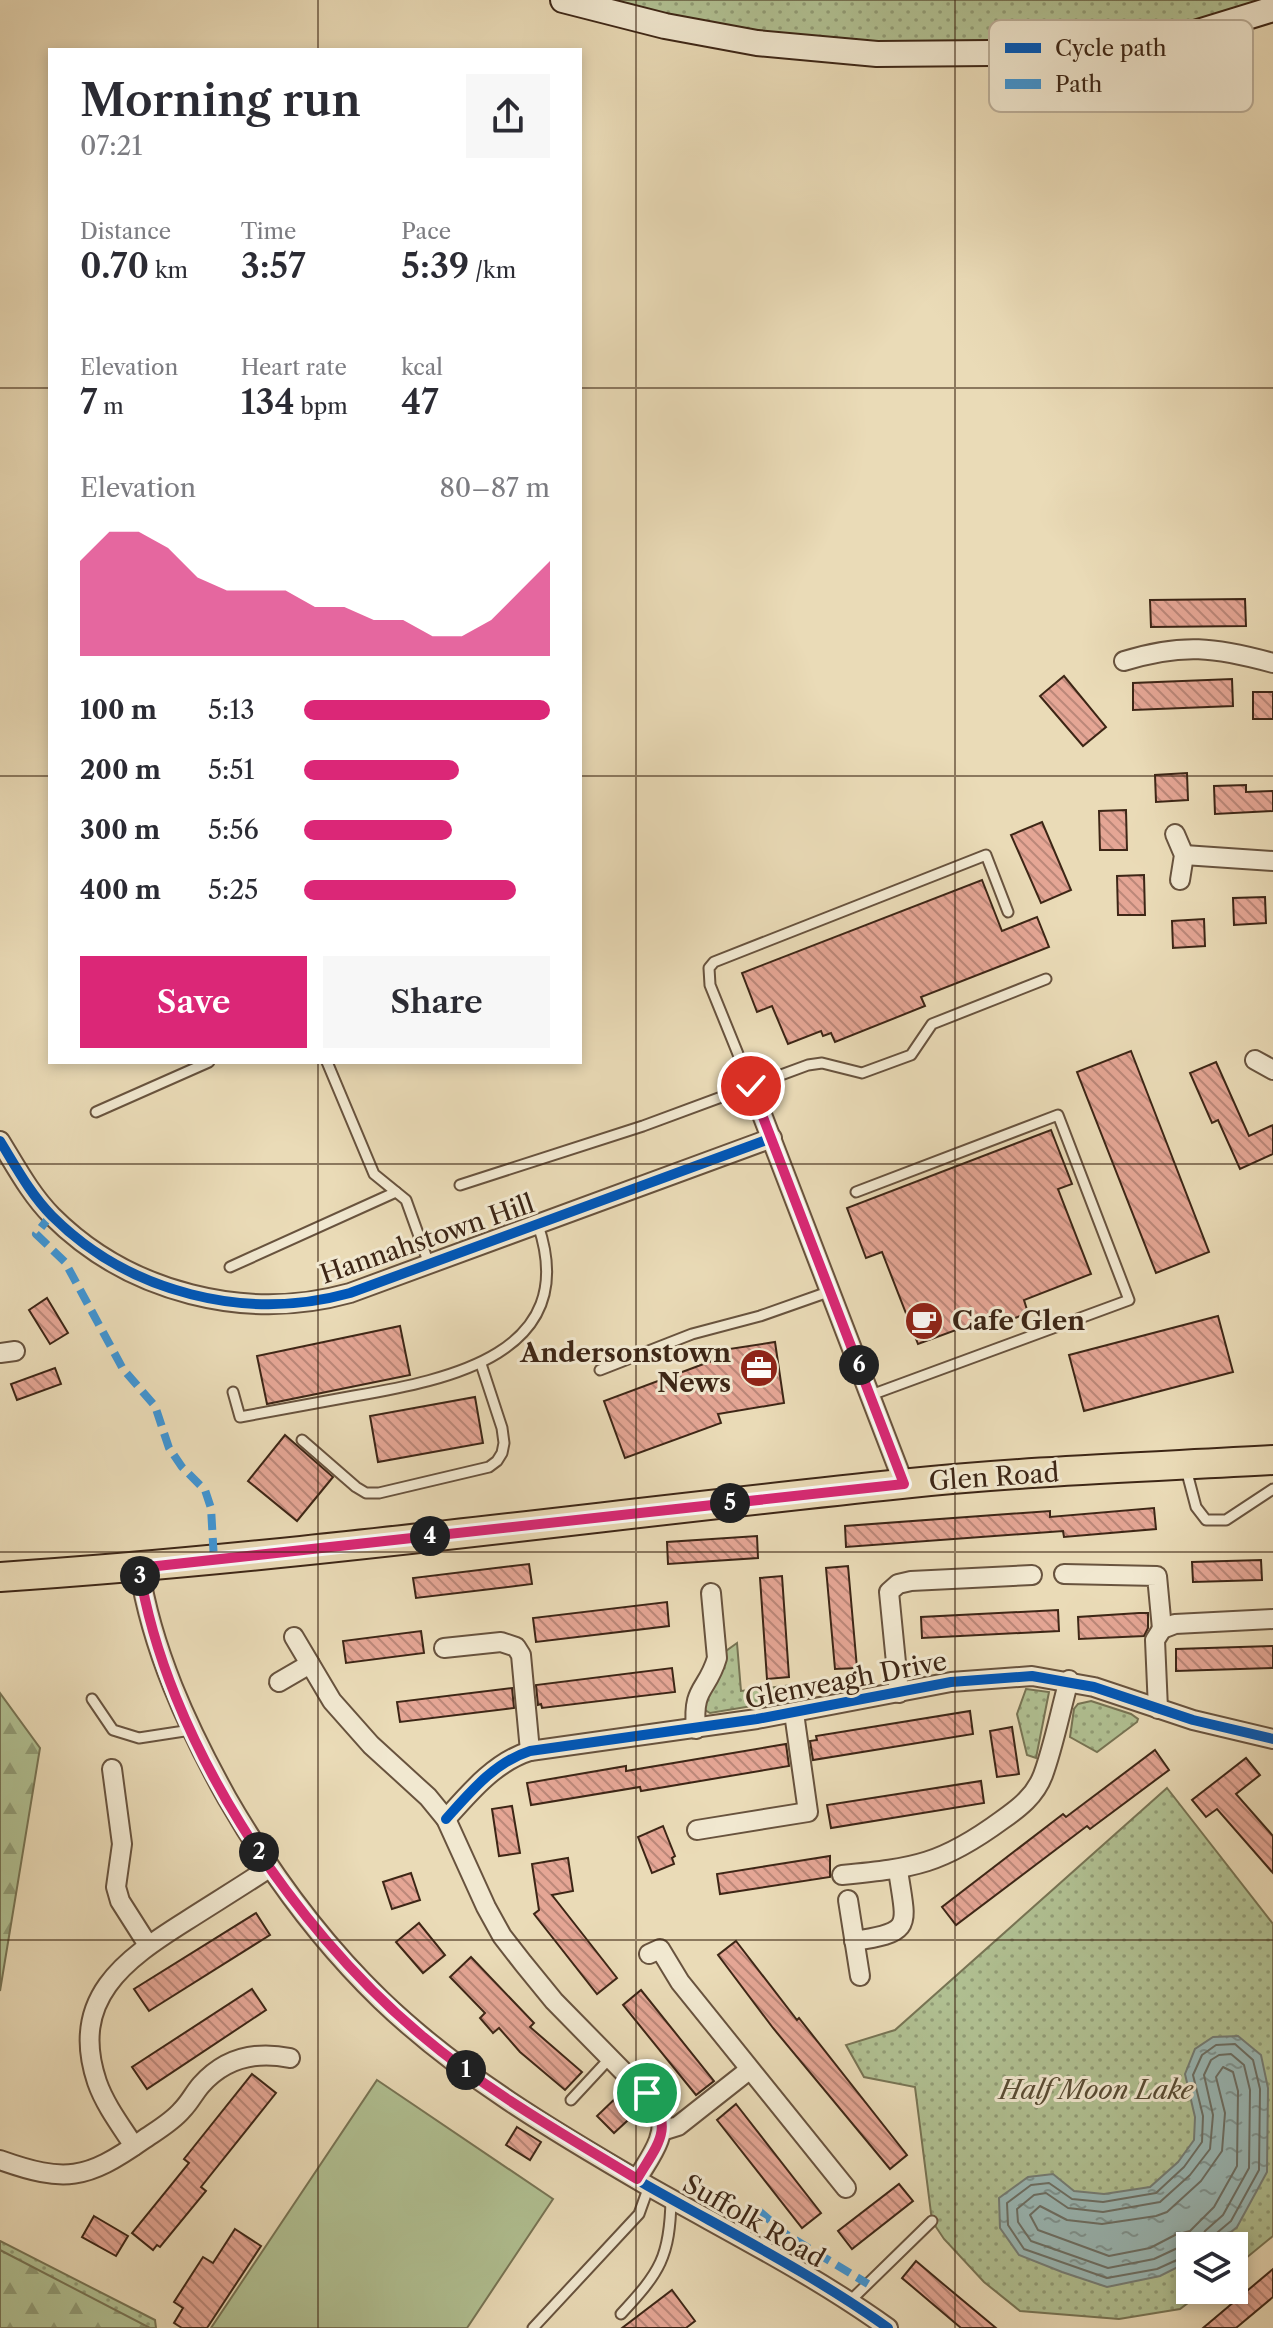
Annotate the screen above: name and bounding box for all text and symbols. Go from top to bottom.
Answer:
legend [989,20,1253,112]
text: Cycle path [1055,35,1167,62]
text: Path [1055,71,1103,98]
text: Morning run [80,73,361,127]
button: share [466,74,550,158]
text: 07:21 [80,130,142,162]
text: Distance [80,218,171,245]
text: Time [241,218,296,245]
text: Pace [401,218,451,245]
text: 0.70 [80,245,149,287]
text: 3:57 [241,245,306,287]
text: 5:39 [401,245,469,287]
text: km [149,257,188,284]
text: /km [469,257,516,284]
text: Elevation [80,354,178,381]
text: Heart rate [241,354,347,381]
text: kcal [401,354,443,381]
text: 7 [80,381,97,423]
text: 134 [241,381,295,423]
text: 47 [401,381,439,423]
text: m [97,393,124,420]
text: bpm [295,393,348,420]
text: Elevation [80,472,196,504]
text: 80–87 m [439,472,550,504]
text: 100 m [80,694,157,726]
text: 5:13 [208,694,255,726]
text: 200 m [80,754,161,786]
text: 5:51 [208,754,254,786]
text: 300 m [80,814,160,846]
text: 5:56 [208,814,259,846]
text: 400 m [80,874,161,906]
text: 5:25 [208,874,258,906]
button: Save [80,956,307,1048]
button: Share [323,956,550,1048]
pin [717,1052,785,1120]
icon: check [729,1064,773,1108]
street label: Hannahstown Hill [316,1187,538,1291]
cafe icon: Cafe Glen [903,1300,945,1342]
place label: Cafe Glen [952,1305,1085,1337]
place label: Andersonstown News [519,1337,731,1399]
pin: 6 [839,1345,879,1385]
office icon: Andersonstown News [738,1347,780,1389]
text: 6 [852,1351,866,1378]
street label: Glen Road [928,1456,1060,1498]
pin: 5 [710,1483,750,1523]
text: 5 [724,1489,736,1516]
pin: 4 [410,1516,450,1556]
text: 4 [423,1522,437,1549]
pin: 3 [120,1556,160,1596]
text: 3 [134,1562,146,1589]
street label: Glenveagh Drive [742,1645,950,1715]
pin: 2 [239,1832,279,1872]
text: 2 [253,1838,266,1865]
pin: 1 [446,2050,486,2090]
text: 1 [461,2056,471,2083]
pin [613,2059,681,2127]
icon: arrive [625,2071,669,2115]
park label: Half Moon Lake [997,2074,1195,2106]
street label: Suffolk Road [677,2168,831,2275]
map controls [1176,2232,1248,2304]
button: layers [1176,2232,1248,2304]

